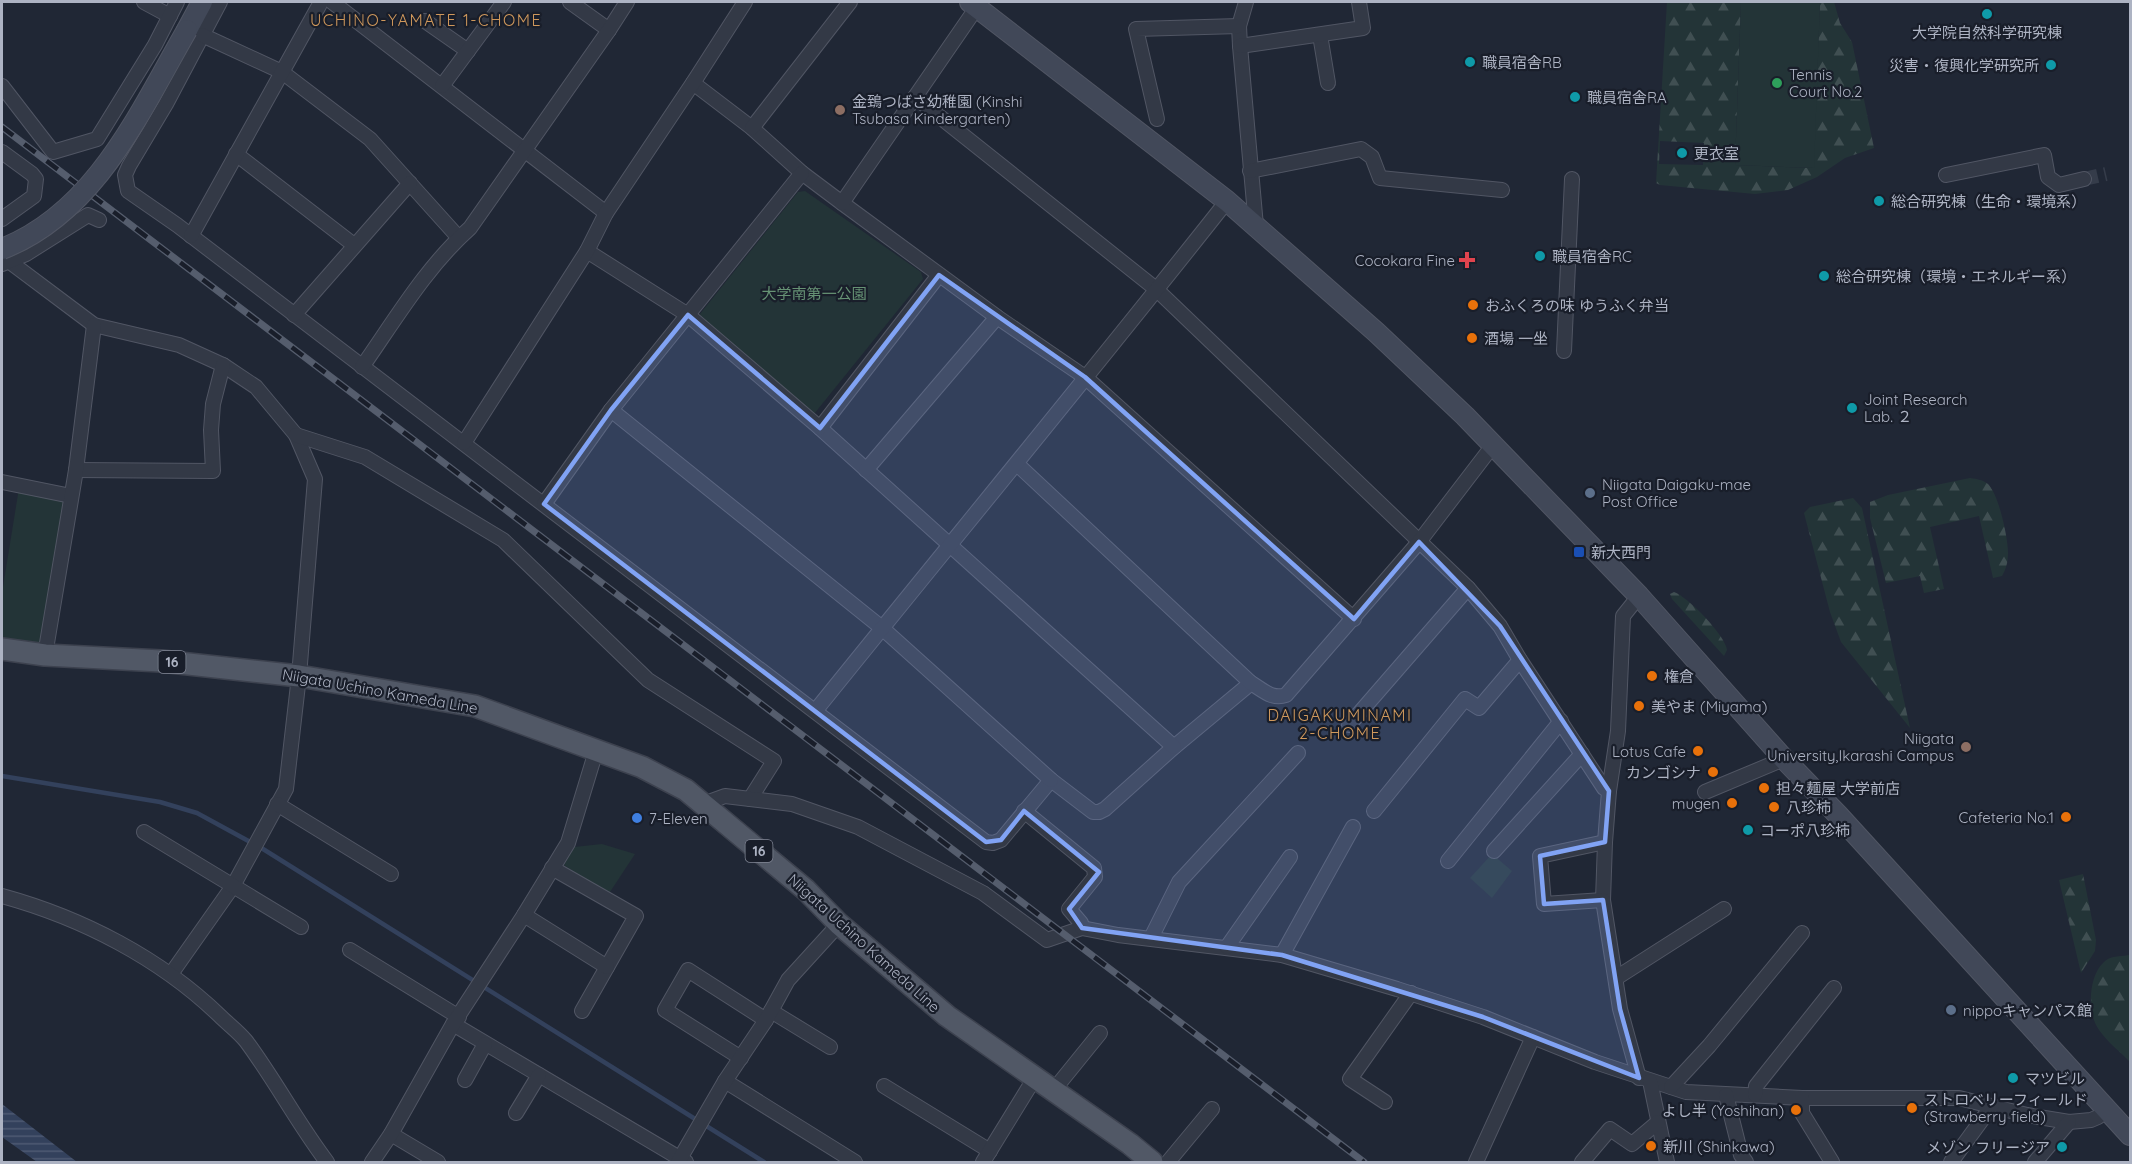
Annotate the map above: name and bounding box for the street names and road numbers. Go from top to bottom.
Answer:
road number: 16 [158,651,186,673]
street label: Niigata Uchino Kameda Line [281,664,479,718]
road number: 16 [746,840,772,862]
street label: Niigata Uchino Kameda Line [784,870,944,1016]

